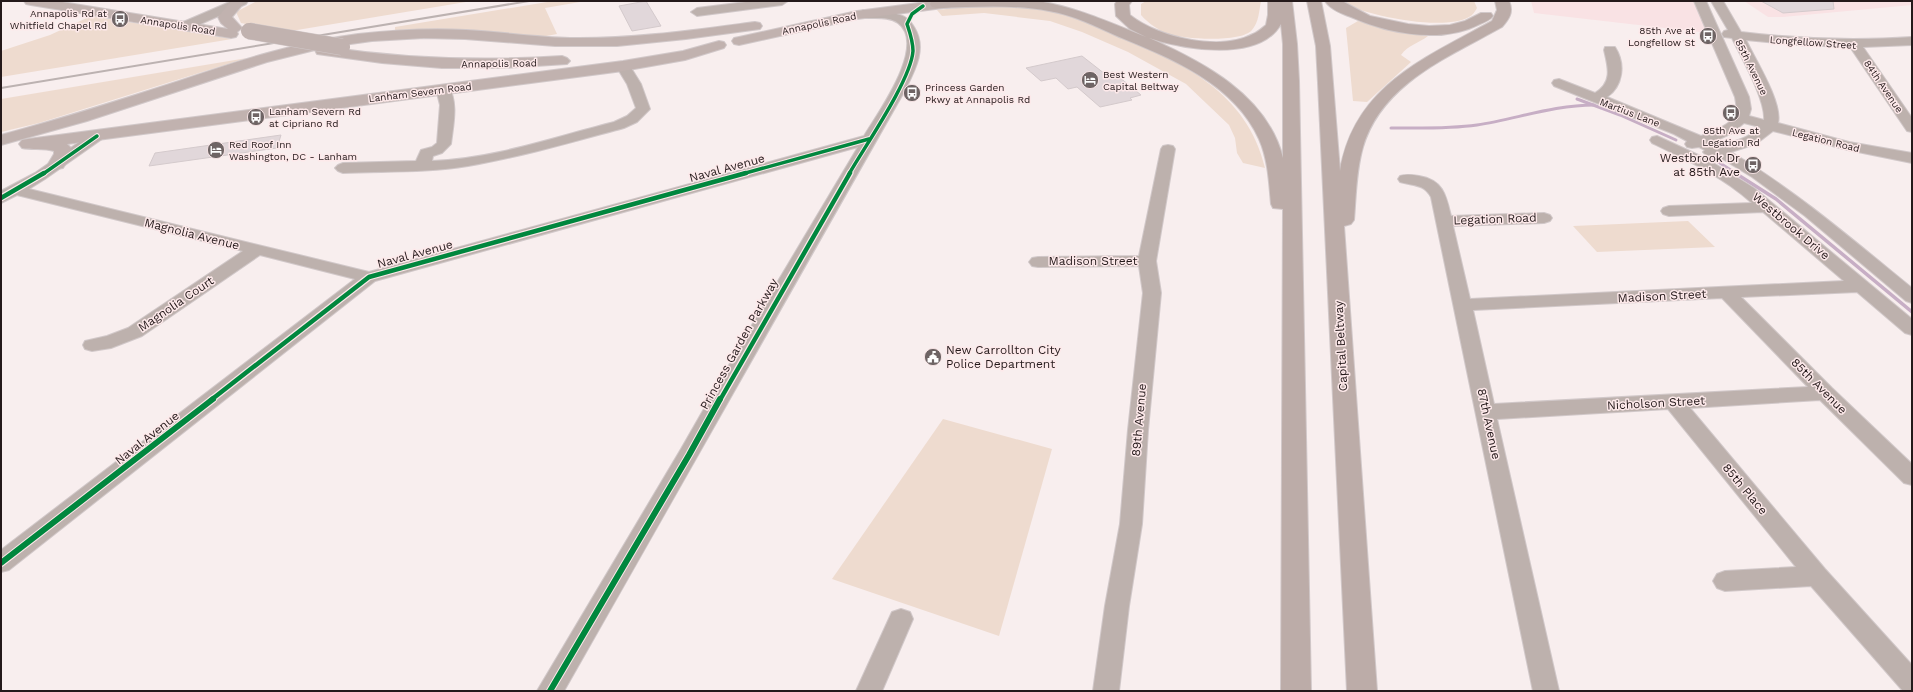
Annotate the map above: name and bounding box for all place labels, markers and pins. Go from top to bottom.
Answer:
place label: Annapolis Rd at Whitfield Chapel Rd [10,8,108,31]
bus stop icon: Annapolis Rd at Whitfield Chapel Rd [110,9,130,29]
place label: 85th Ave at Longfellow St [1628,25,1696,48]
bus stop icon: 85th Ave at Longfellow St [1698,26,1718,46]
place label: Best Western Capital Beltway [1103,69,1179,92]
hotel icon: Best Western Capital Beltway [1080,70,1100,90]
place label: Princess Garden Pkwy at Annapolis Rd [925,82,1030,105]
bus stop icon: Princess Garden Pkwy at Annapolis Rd [902,83,922,103]
bus stop icon: 85th Ave at Legation Rd [1721,103,1741,123]
place label: Lanham Severn Rd at Cipriano Rd [269,106,361,129]
bus stop icon: Lanham Severn Rd at Cipriano Rd [246,107,266,127]
place label: 85th Ave at Legation Rd [1702,125,1760,148]
place label: Red Roof Inn Washington, DC - Lanham [229,139,357,162]
hotel icon: Red Roof Inn Washington, DC - Lanham [206,140,226,160]
place label: Westbrook Dr at 85th Ave [1660,151,1740,179]
bus stop icon: Westbrook Dr at 85th Ave [1743,155,1763,175]
place label: New Carrollton City Police Department [946,343,1061,371]
public building icon: New Carrollton City Police Department [923,347,943,367]

